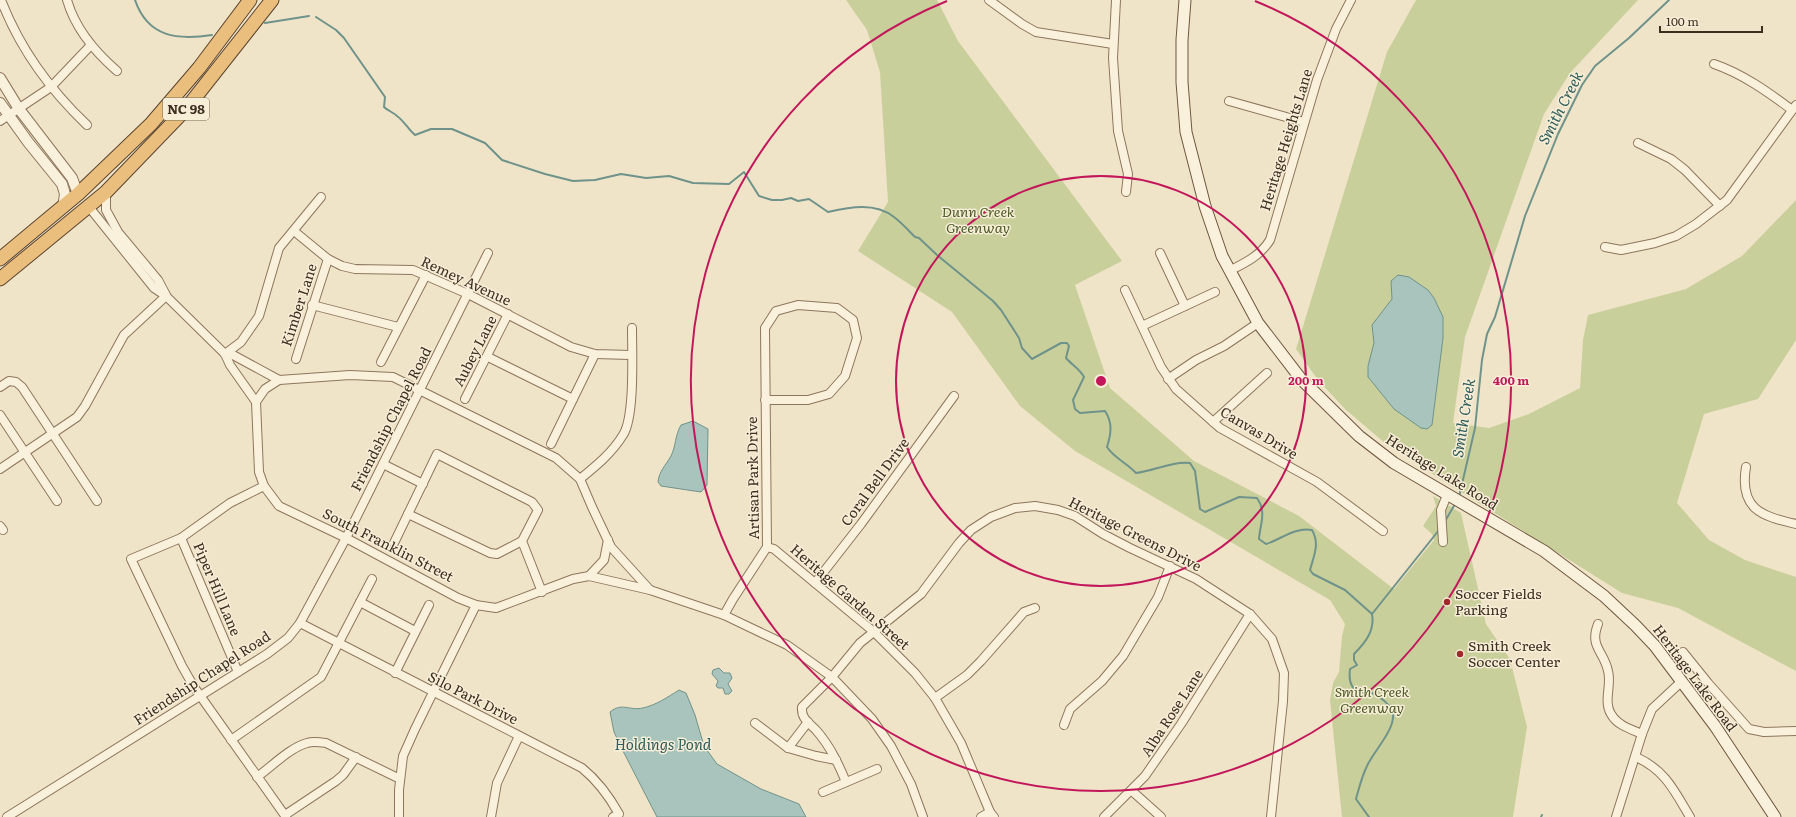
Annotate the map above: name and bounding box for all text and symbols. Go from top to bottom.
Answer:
scale bar [1660,8,1762,34]
text: 100 m [1666,12,1699,30]
street label: Heritage Heights Lane [1254,66,1316,213]
water label: Smith Creek [1531,66,1588,148]
road number: NC 98 [163,98,209,120]
park label: Dunn Creek Greenway [941,201,1015,237]
street label: Remey Avenue [418,250,515,310]
street label: Kimber Lane [275,261,321,349]
street label: Aubey Lane [448,311,501,390]
street label: Friendship Chapel Road [345,342,435,494]
text: 200 m [1288,371,1324,389]
text: 400 m [1493,371,1529,389]
centre of rings [1094,374,1108,388]
water label: Smith Creek [1445,376,1480,459]
street label: Canvas Drive [1217,401,1302,463]
street label: Artisan Park Drive [741,416,763,540]
street label: Heritage Lake Road [1382,428,1503,514]
street label: Coral Bell Drive [835,433,913,530]
street label: Heritage Greens Drive [1066,491,1205,575]
street label: South Franklin Street [320,502,458,586]
street label: Piper Hill Lane [189,539,247,638]
street label: Heritage Garden Street [787,539,915,654]
place label: Soccer Fields Parking [1455,583,1542,619]
marker: Soccer Fields Parking [1442,597,1452,607]
street label: Heritage Lake Road [1649,620,1743,735]
street label: Friendship Chapel Road [129,625,274,729]
place label: Smith Creek Soccer Center [1468,635,1560,671]
marker: Smith Creek Soccer Center [1455,649,1465,659]
street label: Alba Rose Lane [1135,665,1207,760]
street label: Silo Park Drive [425,666,522,728]
park label: Smith Creek Greenway [1335,681,1410,717]
water label: Holdings Pond [615,732,712,755]

